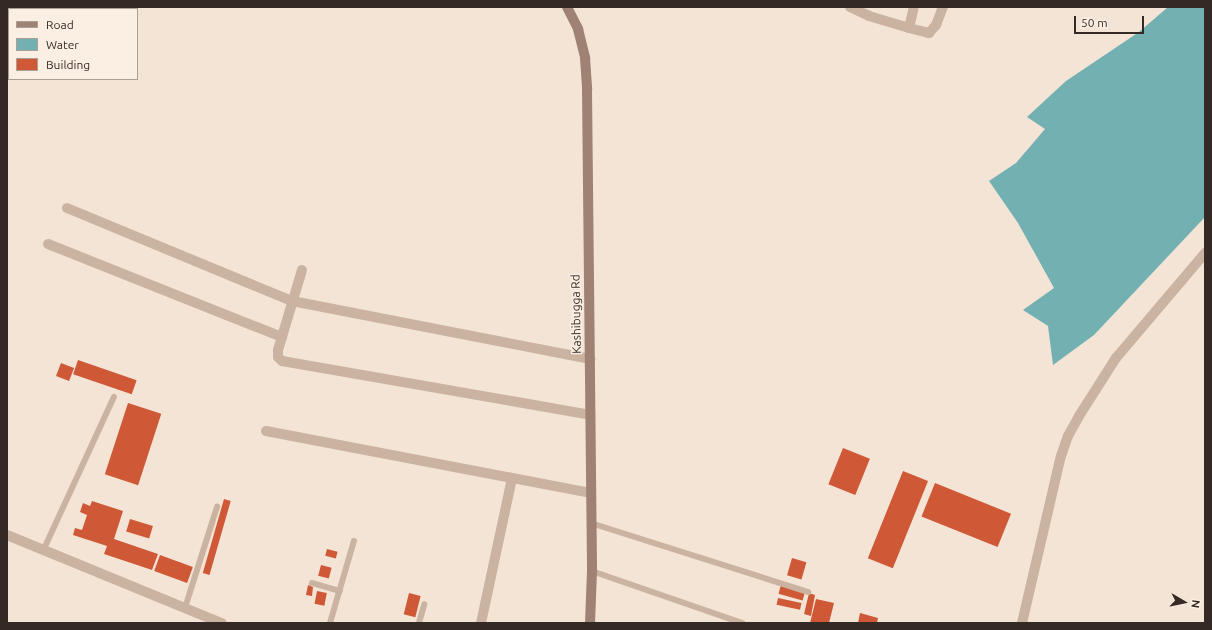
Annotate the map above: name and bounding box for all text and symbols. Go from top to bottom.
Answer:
legend [8,8,138,80]
scale bar [1076,8,1146,34]
text: 50 m [1081,16,1108,29]
text: Road [46,18,74,31]
text: Water [46,38,79,51]
text: Building [46,58,90,71]
street label: Kashibugga Rd [568,274,584,354]
north arrow [1164,582,1204,622]
text: N [1189,599,1202,609]

